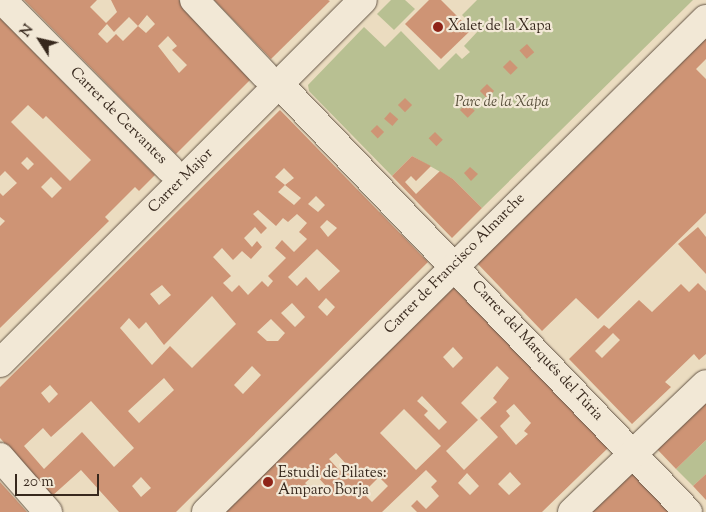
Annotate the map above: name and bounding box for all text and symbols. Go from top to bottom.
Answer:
north arrow [15,15,65,65]
place label: Xalet de la Xapa [448,18,552,36]
text: N [16,21,39,42]
marker: Xalet de la Xapa [432,21,444,33]
street label: Carrer de Cervantes [66,64,170,168]
park label: Parc de la Xapa [455,94,549,112]
street label: Carrer Major [145,145,217,217]
street label: Carrer de Francisco Almarche [381,190,529,338]
street label: Carrer del Marqués del Túria [467,277,607,425]
scale bar [18,464,101,496]
place label: Estudi de Pilates: Amparo Borja [278,464,387,499]
text: 20 m [23,472,54,493]
marker: Estudi de Pilates: Amparo Borja [262,476,274,488]

